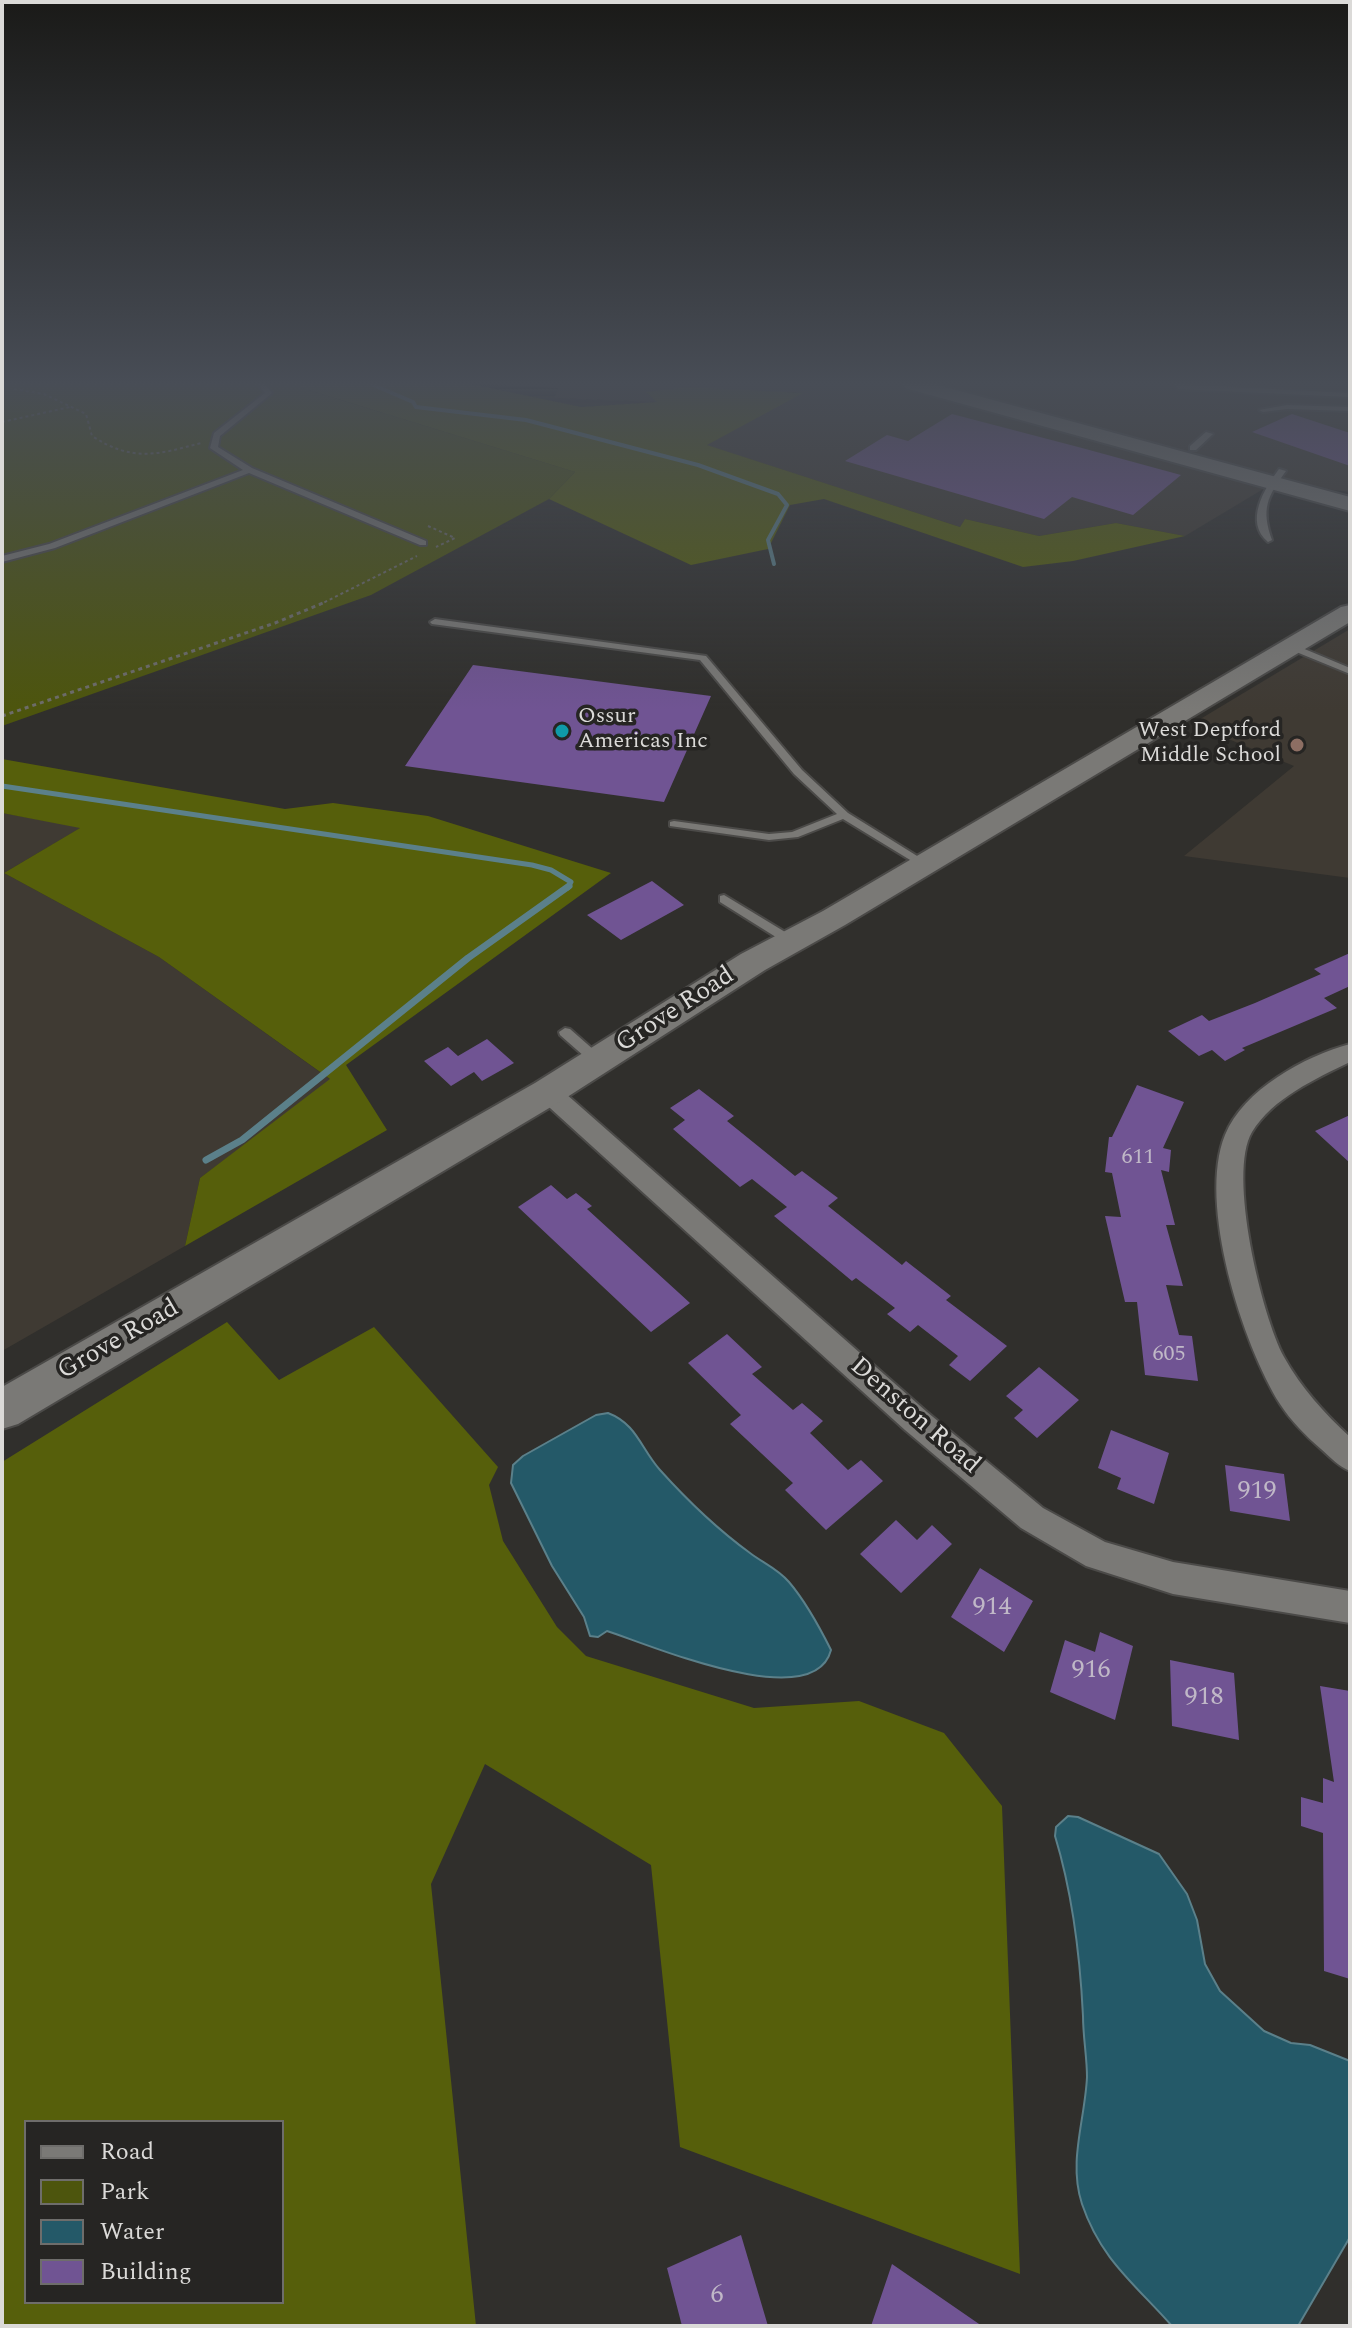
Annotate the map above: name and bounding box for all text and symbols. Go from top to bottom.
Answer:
place label: Ossur Americas Inc [578,705,708,756]
place label: West Deptford Middle School [1138,719,1281,770]
marker: Ossur Americas Inc [553,722,571,740]
marker: West Deptford Middle School [1288,736,1306,754]
street label: Grove Road [611,961,741,1061]
house number: 611 [1122,1146,1154,1172]
street label: Grove Road [53,1294,185,1388]
house number: 605 [1153,1343,1185,1369]
street label: Denston Road [843,1352,985,1482]
house number: 919 [1238,1477,1276,1509]
house number: 914 [973,1593,1011,1625]
house number: 916 [1072,1656,1110,1688]
house number: 918 [1185,1683,1223,1715]
legend [24,2120,284,2304]
text: Road [100,2134,154,2170]
text: Park [100,2174,150,2210]
text: Water [100,2214,164,2250]
text: Building [100,2254,192,2290]
house number: 6 [711,2281,723,2313]

